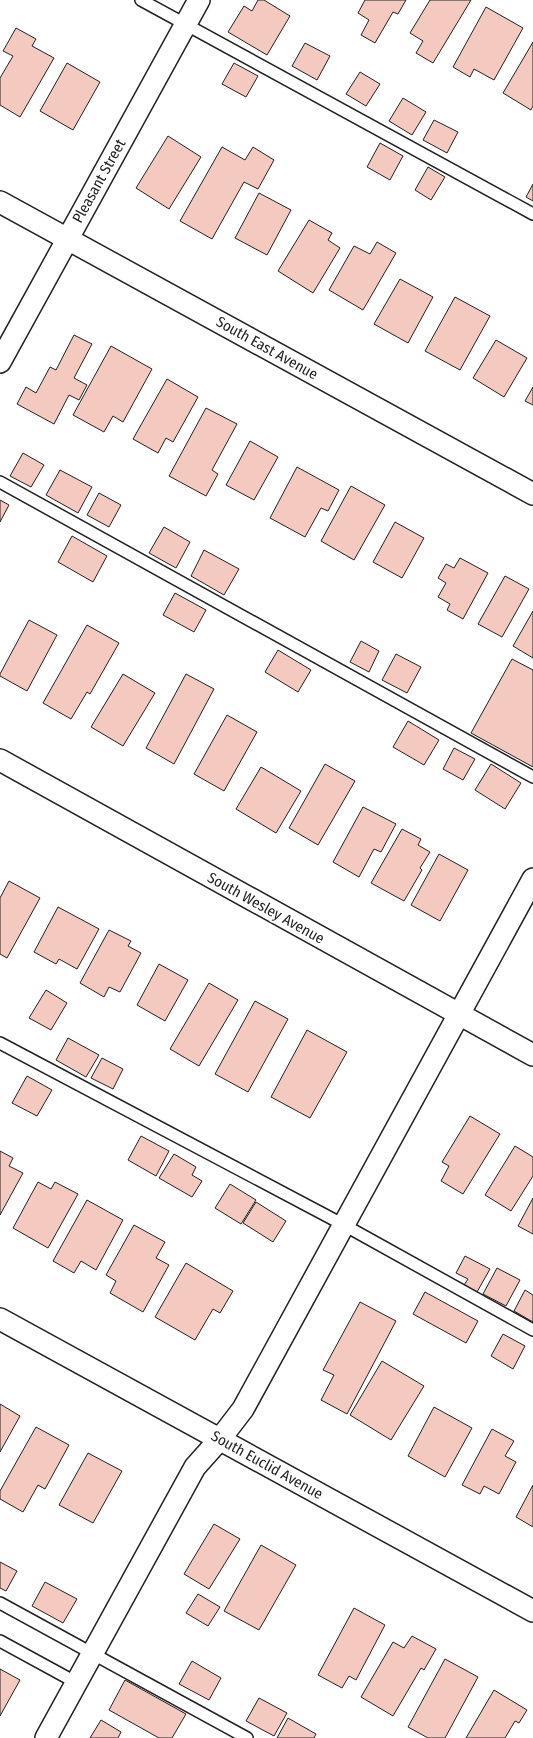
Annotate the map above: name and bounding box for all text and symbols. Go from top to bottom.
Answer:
street label: Pleasant Street [69,136,129,226]
street label: South East Avenue [213,313,321,383]
street label: South Wesley Avenue [204,868,328,948]
street label: South Euclid Avenue [208,1427,326,1503]

